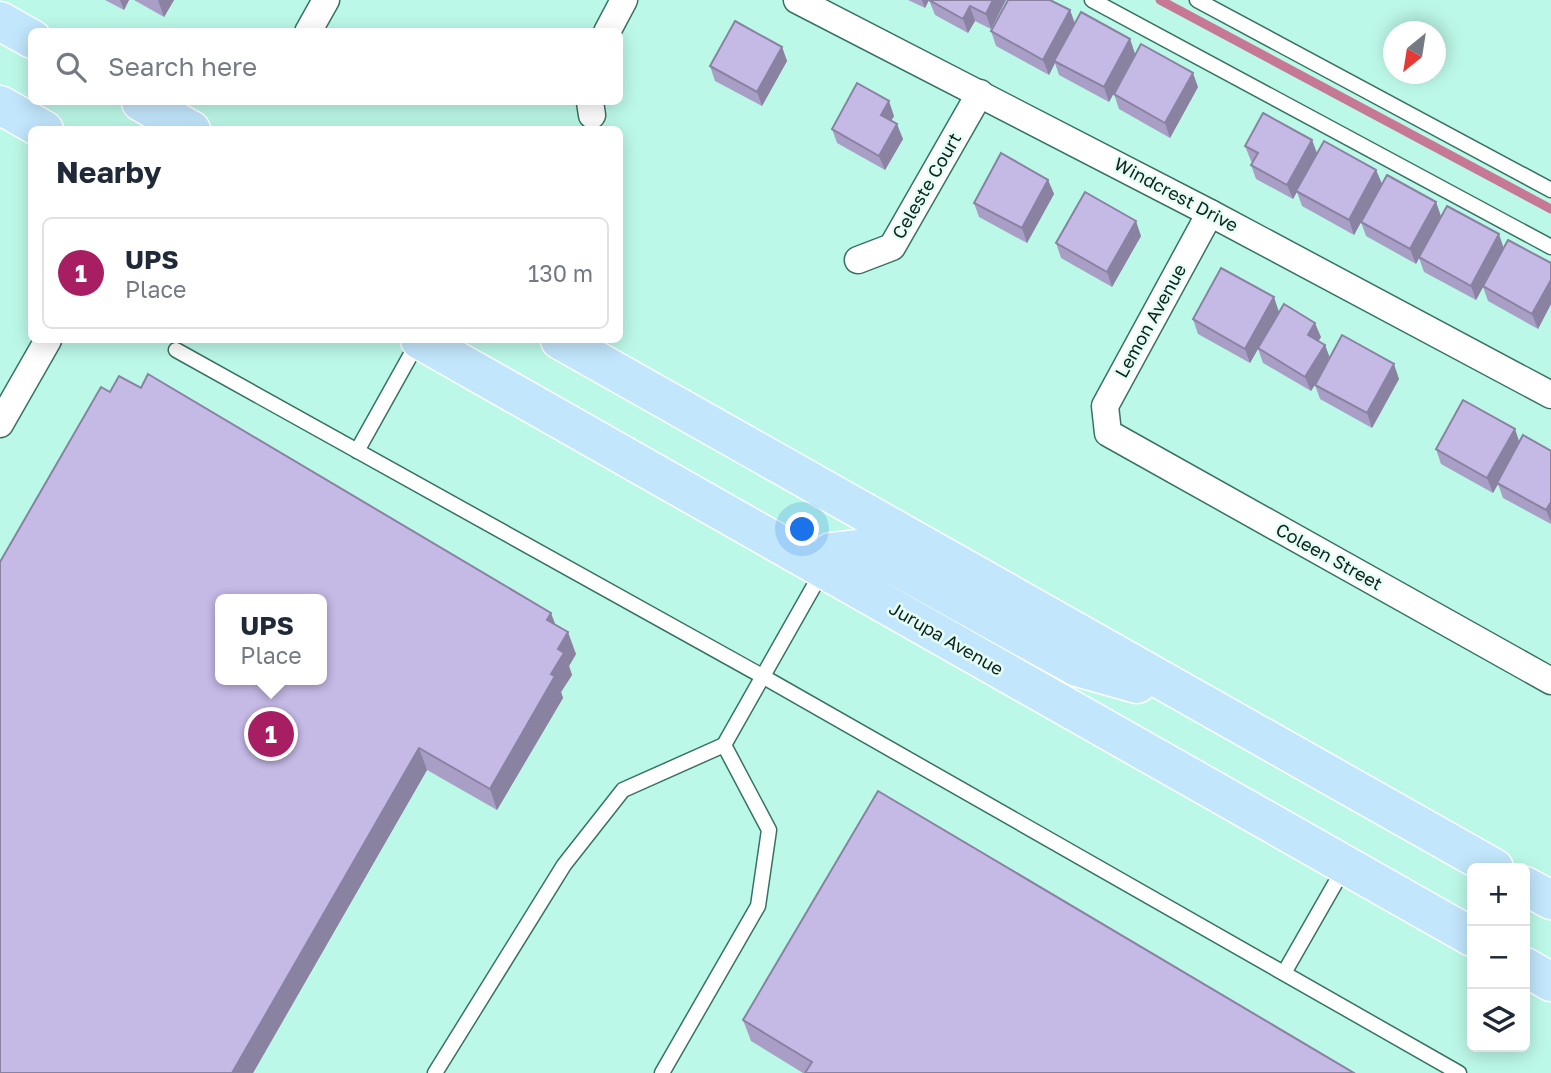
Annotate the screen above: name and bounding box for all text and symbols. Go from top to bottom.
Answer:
north arrow [1383,21,1446,84]
search box [28,28,623,105]
icon: search [52,48,90,86]
text: Search here [108,51,257,82]
street label: Celeste Court [887,129,965,242]
street label: Windcrest Drive [1111,152,1242,236]
text: Nearby [56,154,161,190]
text: UPS [125,244,179,275]
text: 1 [75,259,87,287]
text: 130 m [528,259,593,287]
street label: Lemon Avenue [1110,260,1190,381]
text: Place [125,275,186,303]
your location [785,512,819,546]
street label: Coleen Street [1272,518,1387,594]
popup [215,594,327,685]
street label: Jurupa Avenue [886,597,1007,680]
text: UPS [240,610,294,641]
text: Place [240,641,302,669]
pin: 1 [248,708,294,760]
map controls [1467,863,1530,1052]
button: + [1467,863,1530,926]
button: − [1467,926,1530,989]
button: layers [1467,989,1530,1052]

